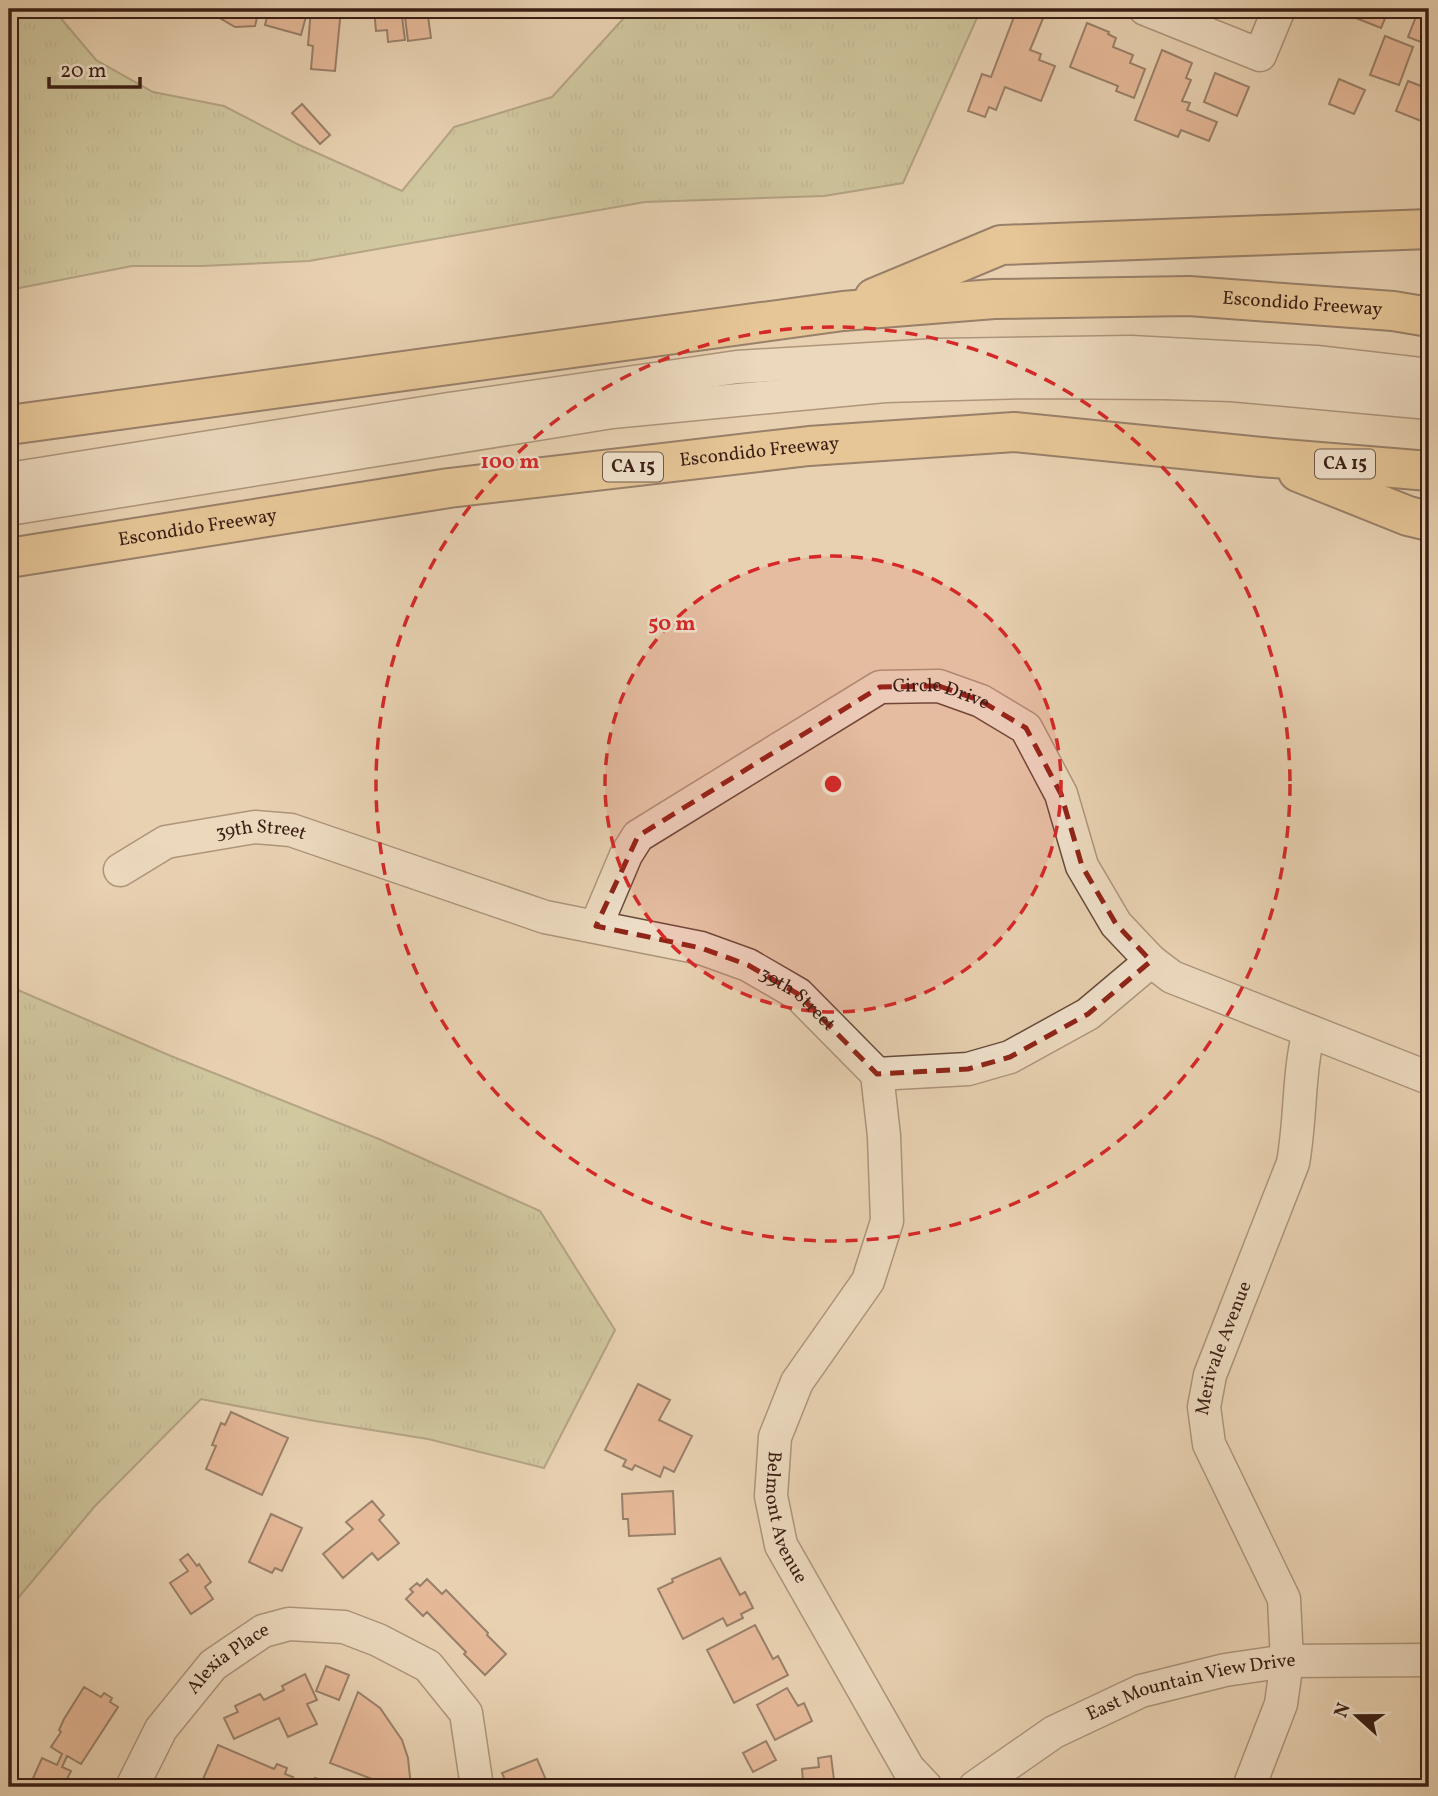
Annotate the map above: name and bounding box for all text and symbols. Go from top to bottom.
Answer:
scale bar [49,46,140,90]
text: 20 m [60,57,106,86]
street label: Escondido Freeway [1221,285,1383,323]
street label: Escondido Freeway [678,431,840,474]
text: 100 m [480,448,540,477]
road number: CA 15 [1315,450,1375,478]
road number: CA 15 [603,452,663,481]
street label: Escondido Freeway [116,503,279,553]
text: 50 m [648,610,696,639]
street label: Circle Drive [892,673,995,716]
centre of rings [821,772,845,796]
street label: 39th Street [214,814,310,847]
street label: 39th Street [754,961,841,1037]
street label: Merivale Avenue [1190,1278,1258,1417]
street label: Belmont Avenue [758,1450,813,1588]
street label: Alexia Place [181,1617,272,1700]
street label: East Mountain View Drive [1082,1648,1296,1728]
north arrow [1322,1680,1392,1750]
text: N [1328,1699,1358,1722]

